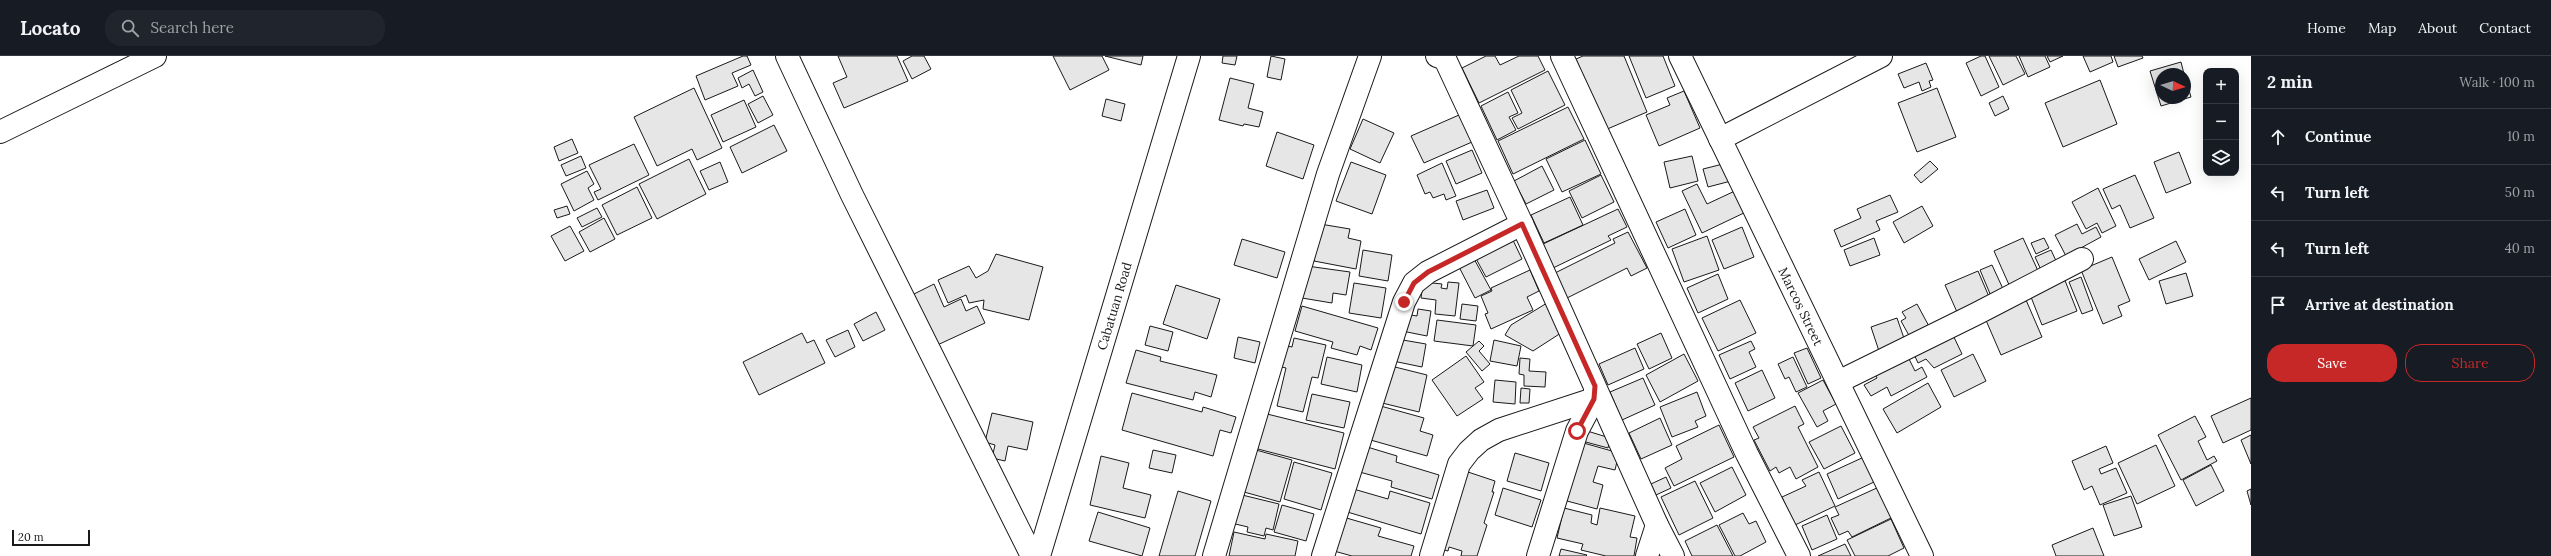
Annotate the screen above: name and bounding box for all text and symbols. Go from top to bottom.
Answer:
search box [105,10,385,46]
text: Locato [20,16,81,40]
icon: search [119,17,141,39]
text: Search here [151,18,234,37]
text: Home [2307,19,2346,37]
text: Map [2368,19,2396,37]
text: About [2418,19,2457,37]
text: Contact [2479,19,2531,37]
north arrow [2155,68,2191,104]
map controls [2203,68,2239,176]
button: + [2203,68,2239,104]
text: 2 min [2267,71,2313,93]
text: Walk · 100 m [2459,74,2535,91]
button: − [2203,104,2239,140]
icon: ahead [2267,126,2289,148]
text: Continue [2305,127,2371,146]
text: 10 m [2507,128,2535,145]
button: layers [2203,140,2239,176]
icon: left [2267,182,2289,204]
text: Turn left [2305,183,2369,202]
text: 50 m [2505,184,2535,201]
icon: left [2267,238,2289,260]
text: Turn left [2305,239,2369,258]
text: 40 m [2505,240,2535,257]
street label: Cabatuan Road [1093,260,1135,352]
street label: Marcos Street [1775,264,1827,348]
route end [1395,293,1413,311]
icon: arrive [2267,294,2289,316]
text: Arrive at destination [2305,295,2454,314]
button: Save [2267,344,2397,382]
button: Share [2405,344,2535,382]
route start [1568,422,1586,440]
scale bar [12,528,90,547]
text: 20 m [18,530,43,544]

